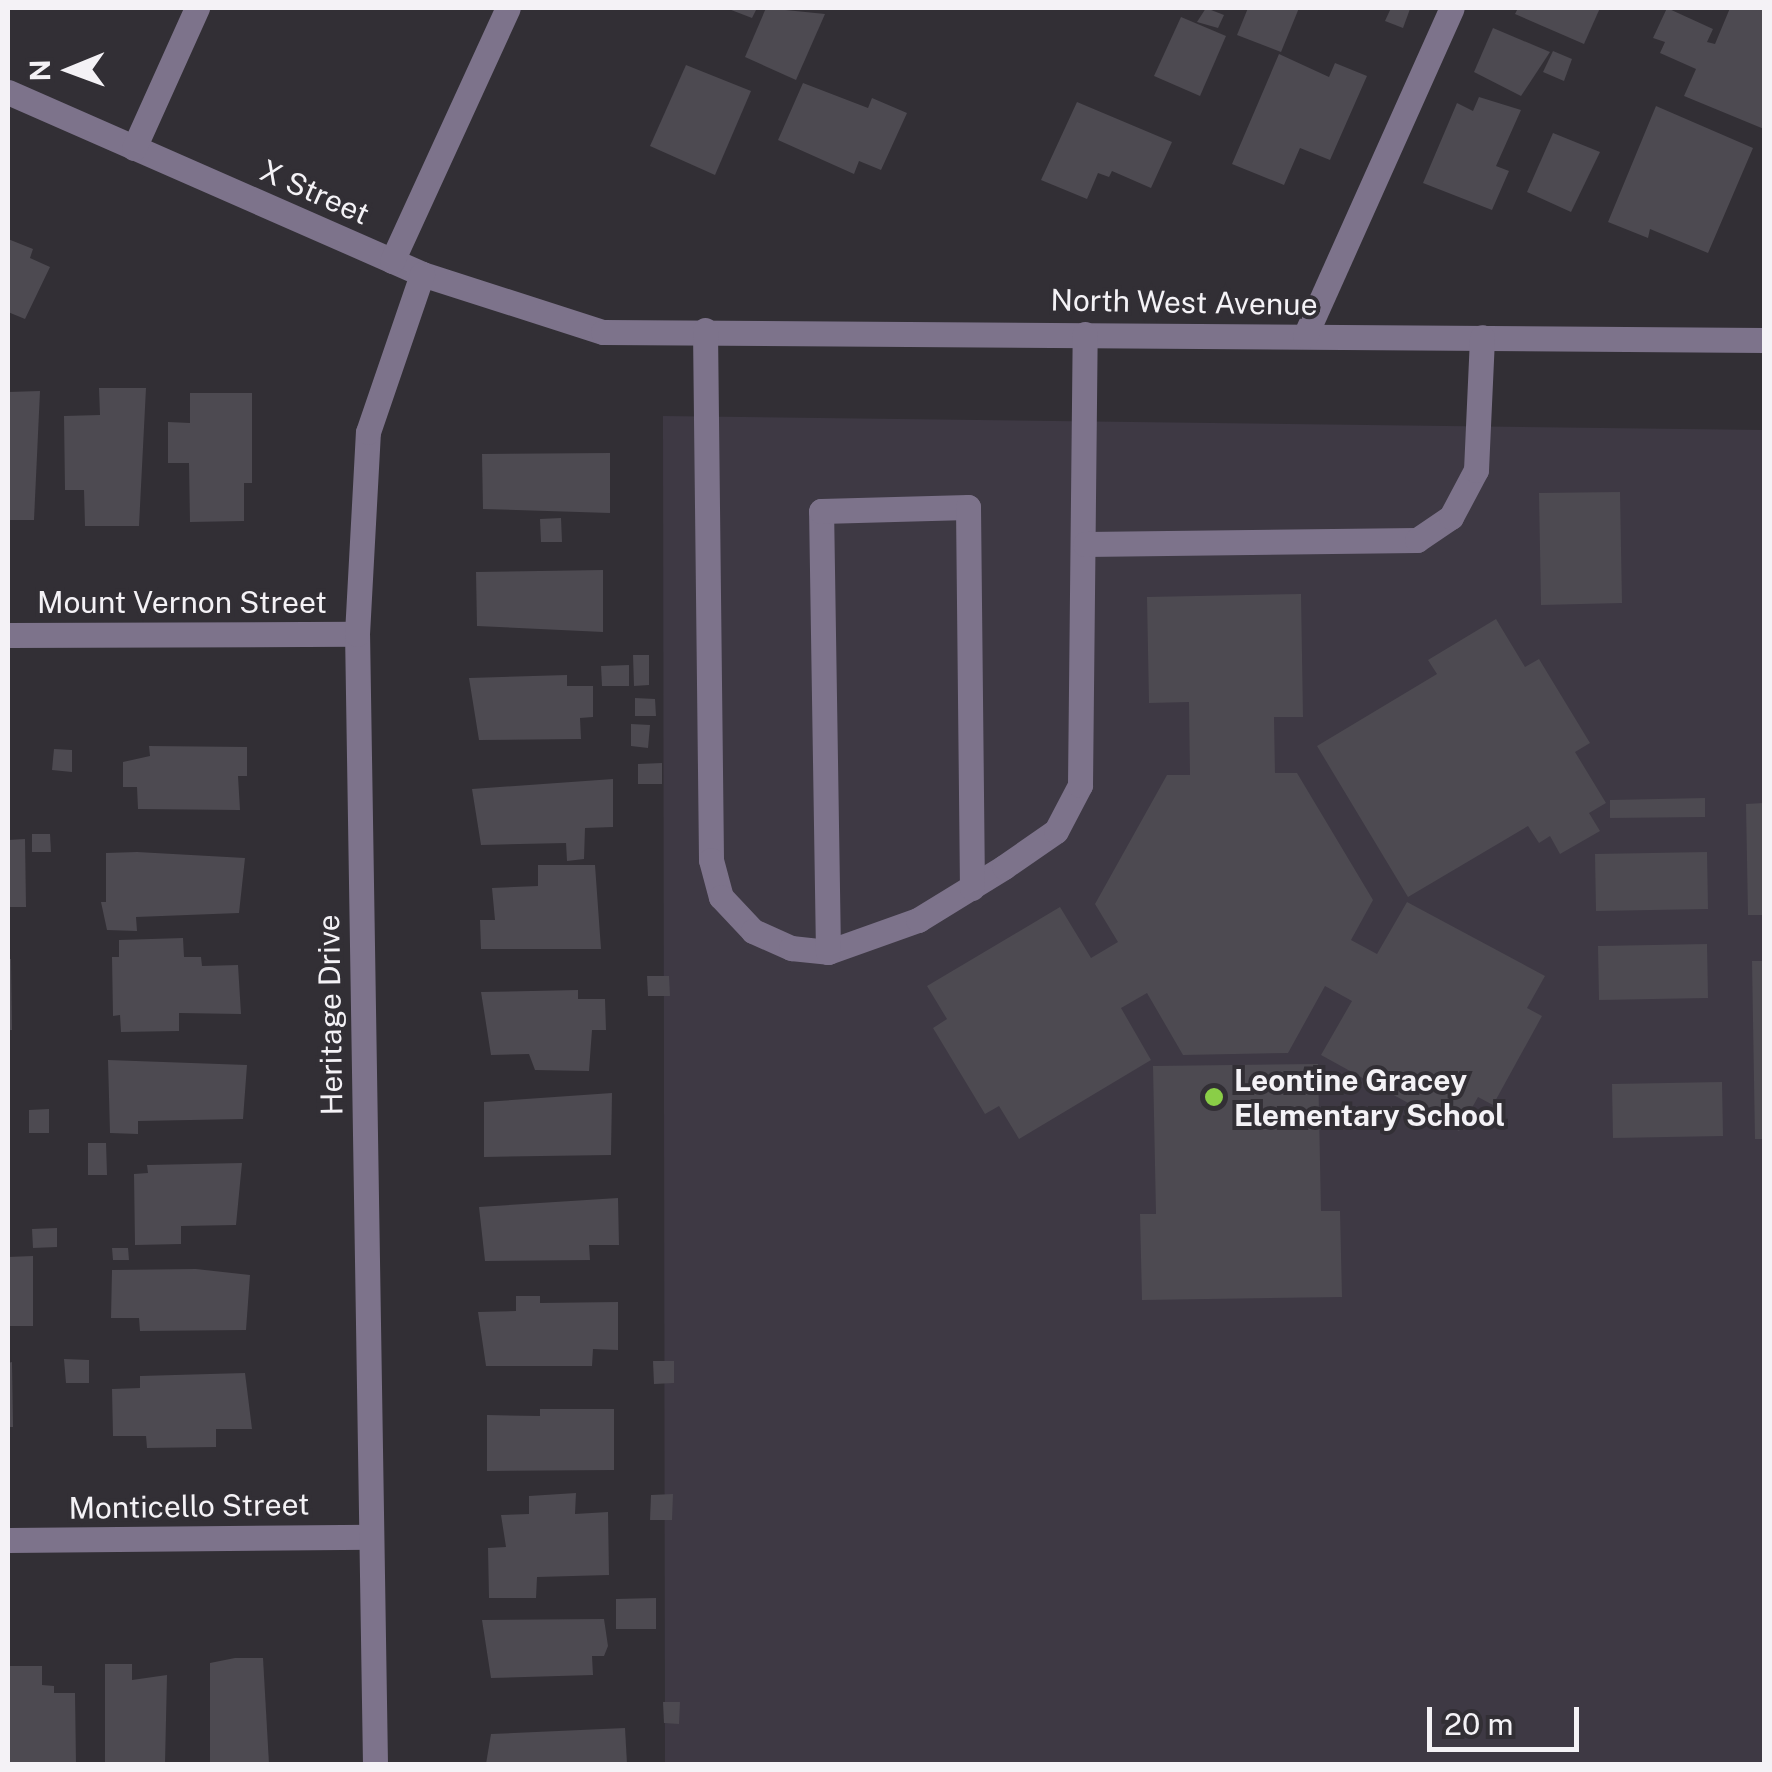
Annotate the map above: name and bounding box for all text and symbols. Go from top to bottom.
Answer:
north arrow [20,20,120,120]
text: N [23,59,56,82]
street label: X Street [255,152,375,232]
street label: North West Avenue [1050,282,1318,322]
street label: Mount Vernon Street [37,584,327,620]
street label: Heritage Drive [310,914,350,1116]
place label: Leontine Gracey Elementary School [1234,1062,1505,1132]
marker: Leontine Gracey Elementary School [1203,1086,1225,1108]
street label: Monticello Street [68,1486,310,1526]
scale bar [1432,1687,1584,1749]
text: 20 m [1444,1706,1513,1742]

